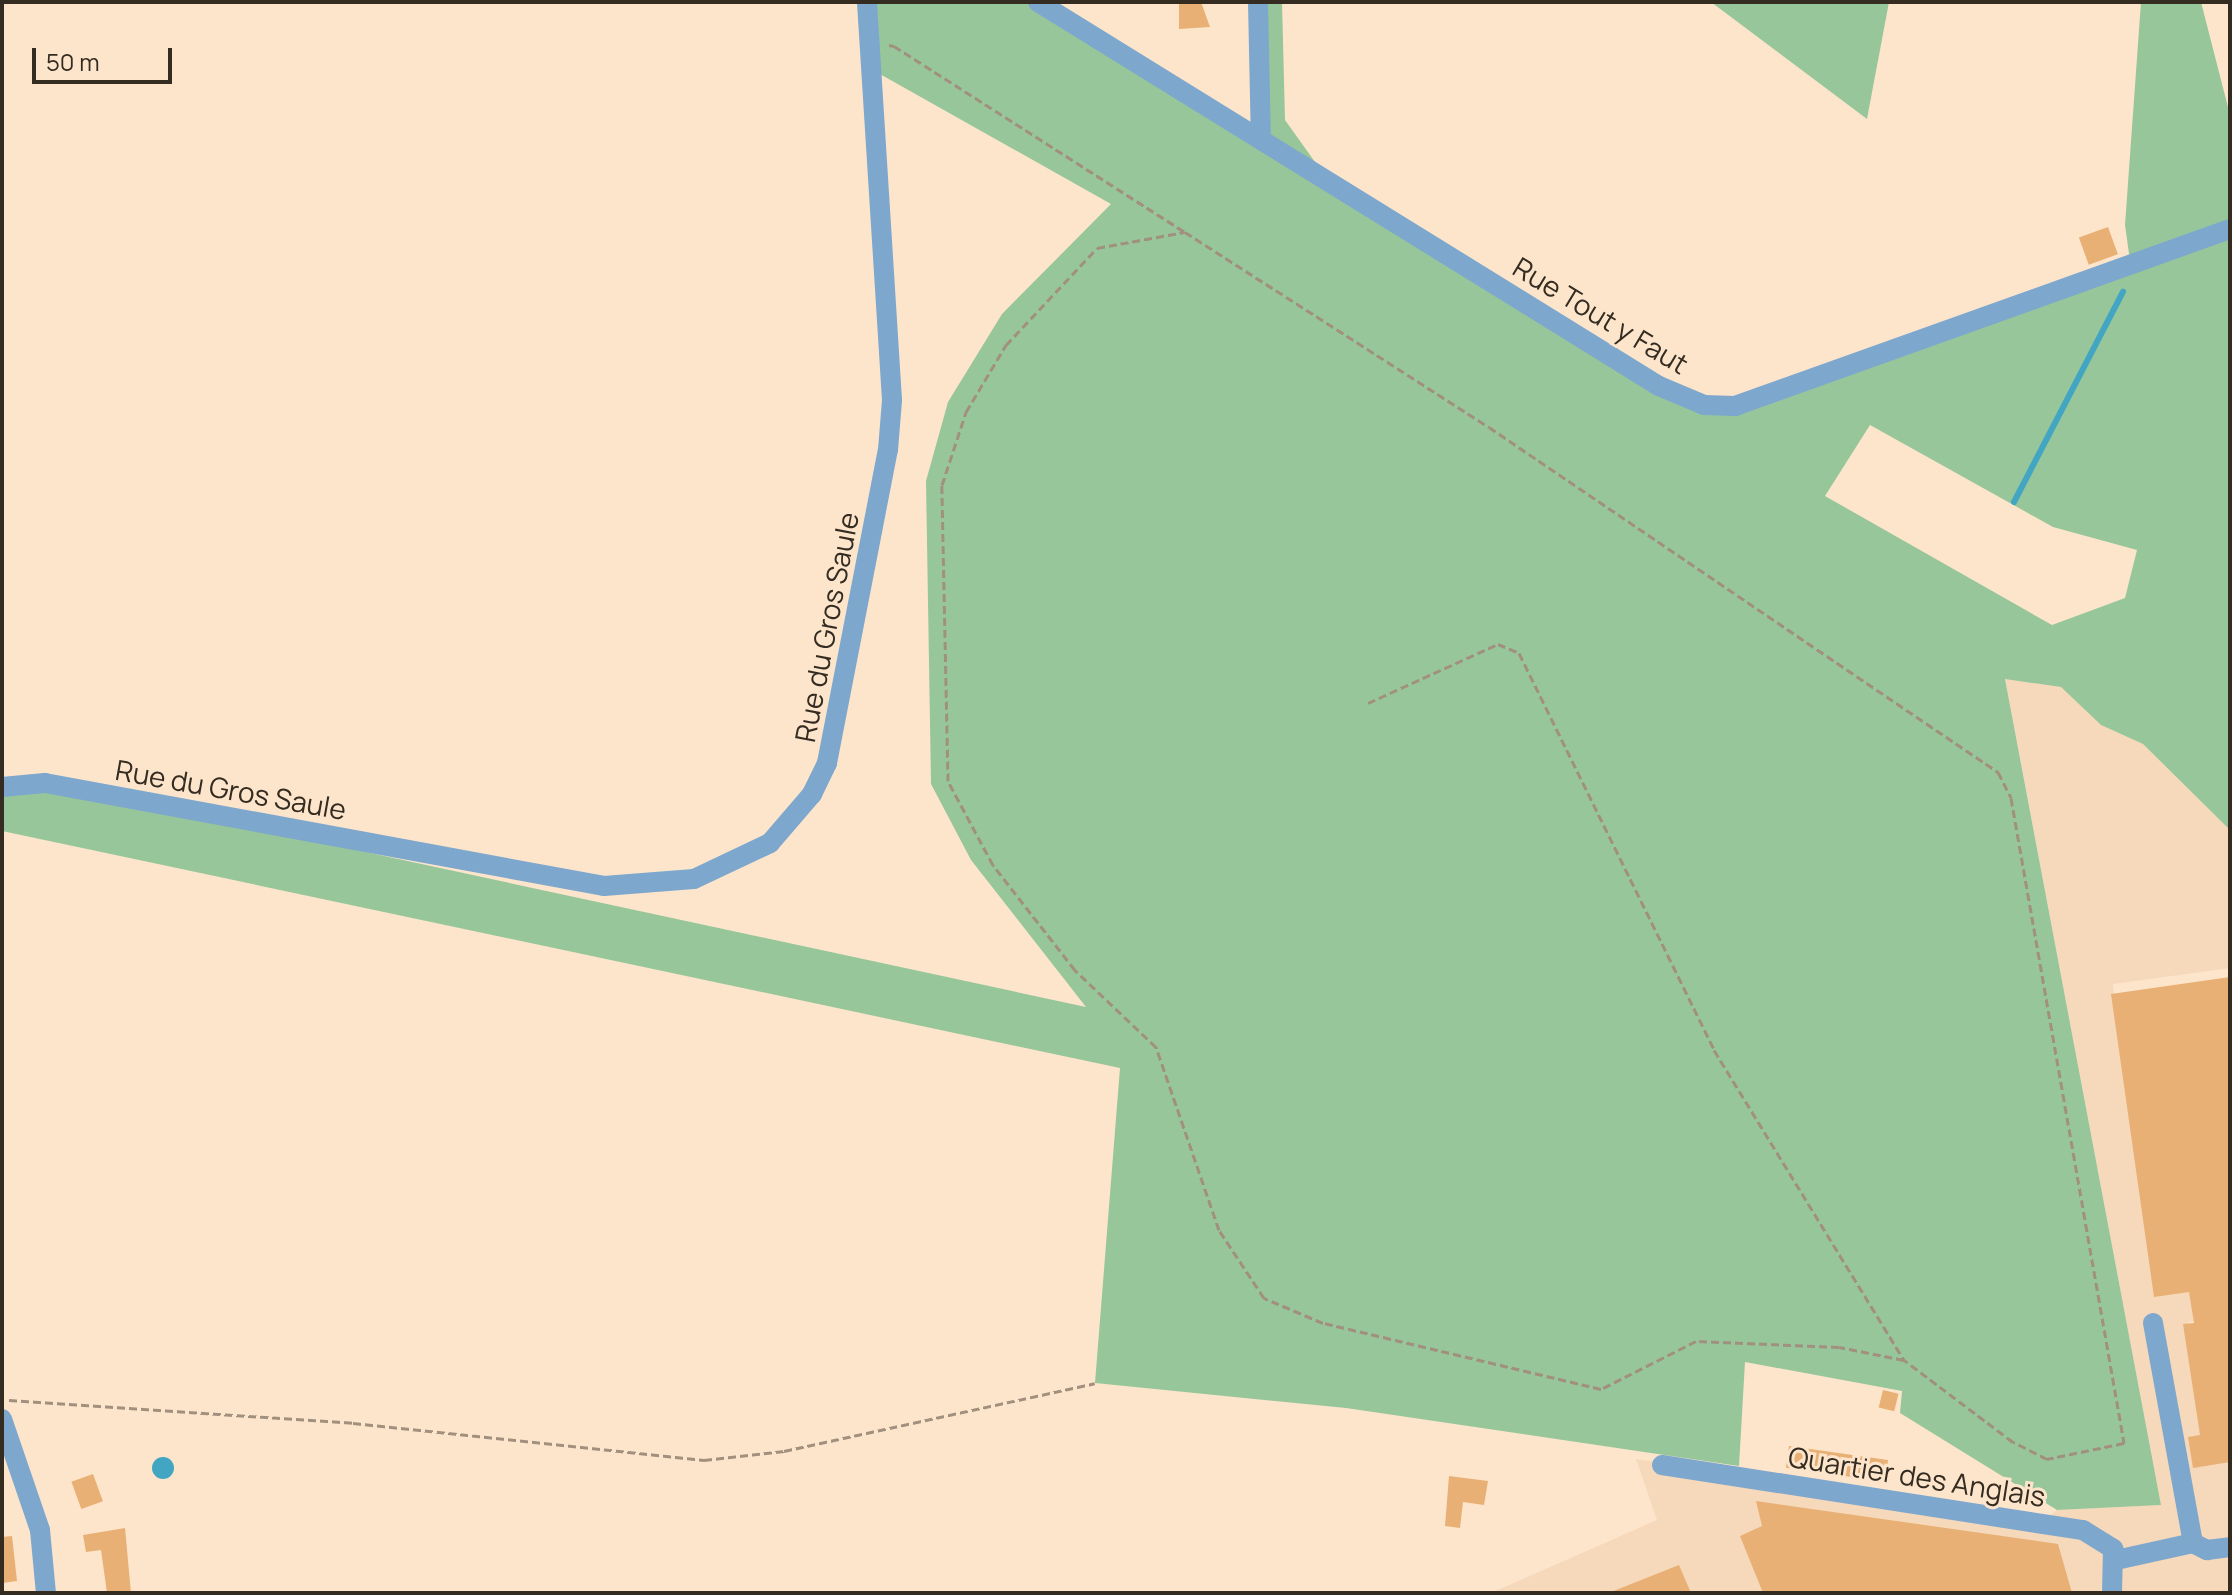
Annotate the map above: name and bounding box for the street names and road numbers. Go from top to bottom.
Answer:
street label: Rue Tout y Faut [1507,250,1695,380]
street label: Rue du Gros Saule [787,509,865,745]
street label: Rue du Gros Saule [113,752,349,826]
street label: Quartier des Anglais [1786,1439,2048,1513]

